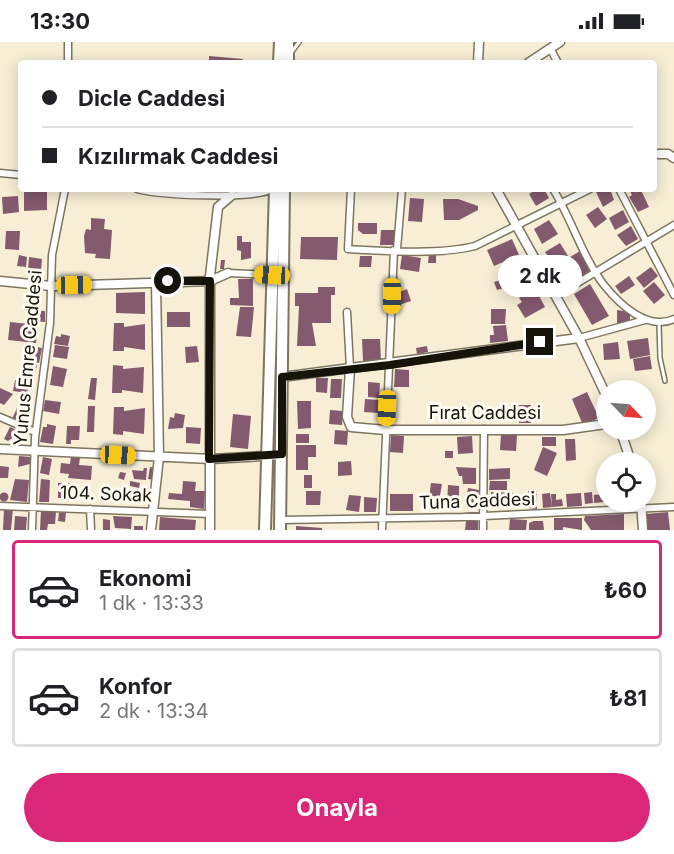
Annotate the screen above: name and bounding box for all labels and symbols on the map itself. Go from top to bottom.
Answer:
callout: 2 dk [498,255,582,297]
car [254,265,290,285]
route start [154,267,181,294]
street label: Yunus Emre Caddesi [9,269,46,447]
car [56,276,92,294]
car [383,278,401,314]
route end [526,328,553,355]
north arrow [596,380,656,440]
car [377,390,397,426]
street label: Fırat Caddesi [429,402,541,423]
car [100,445,136,465]
street label: 104. Sokak [60,481,153,506]
street label: Tuna Caddesi [418,488,536,513]

